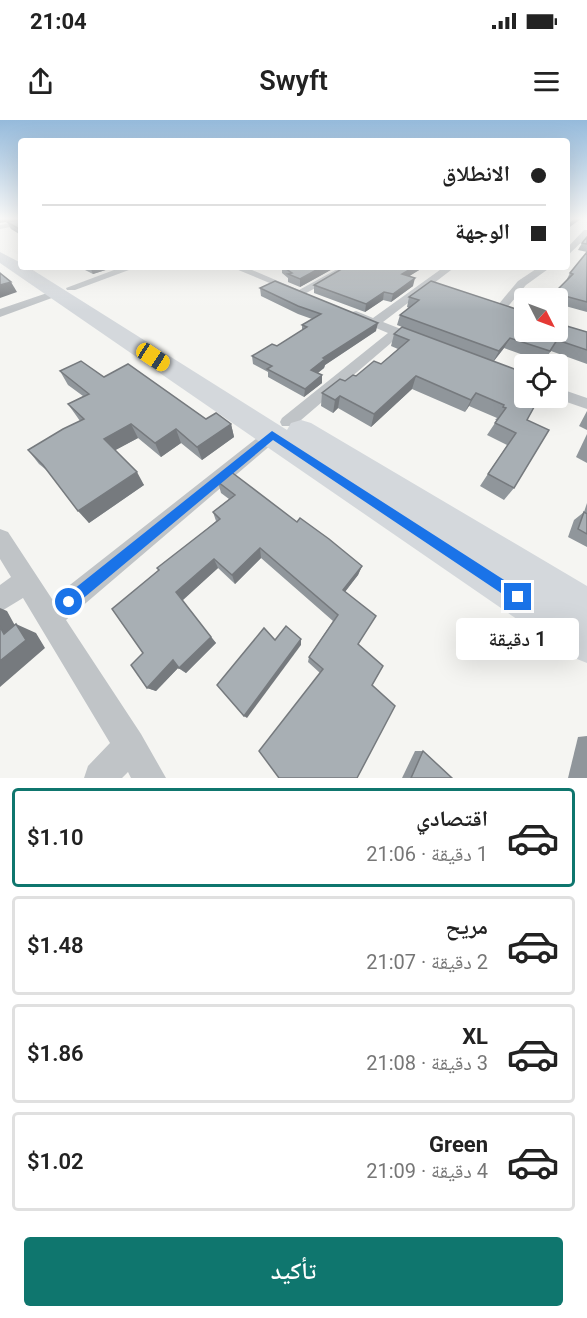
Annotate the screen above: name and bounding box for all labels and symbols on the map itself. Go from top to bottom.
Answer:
north arrow [514,288,568,342]
car [133,340,173,374]
route end [504,583,531,610]
route start [55,588,82,615]
callout: 1 دقيقة [456,618,580,660]

